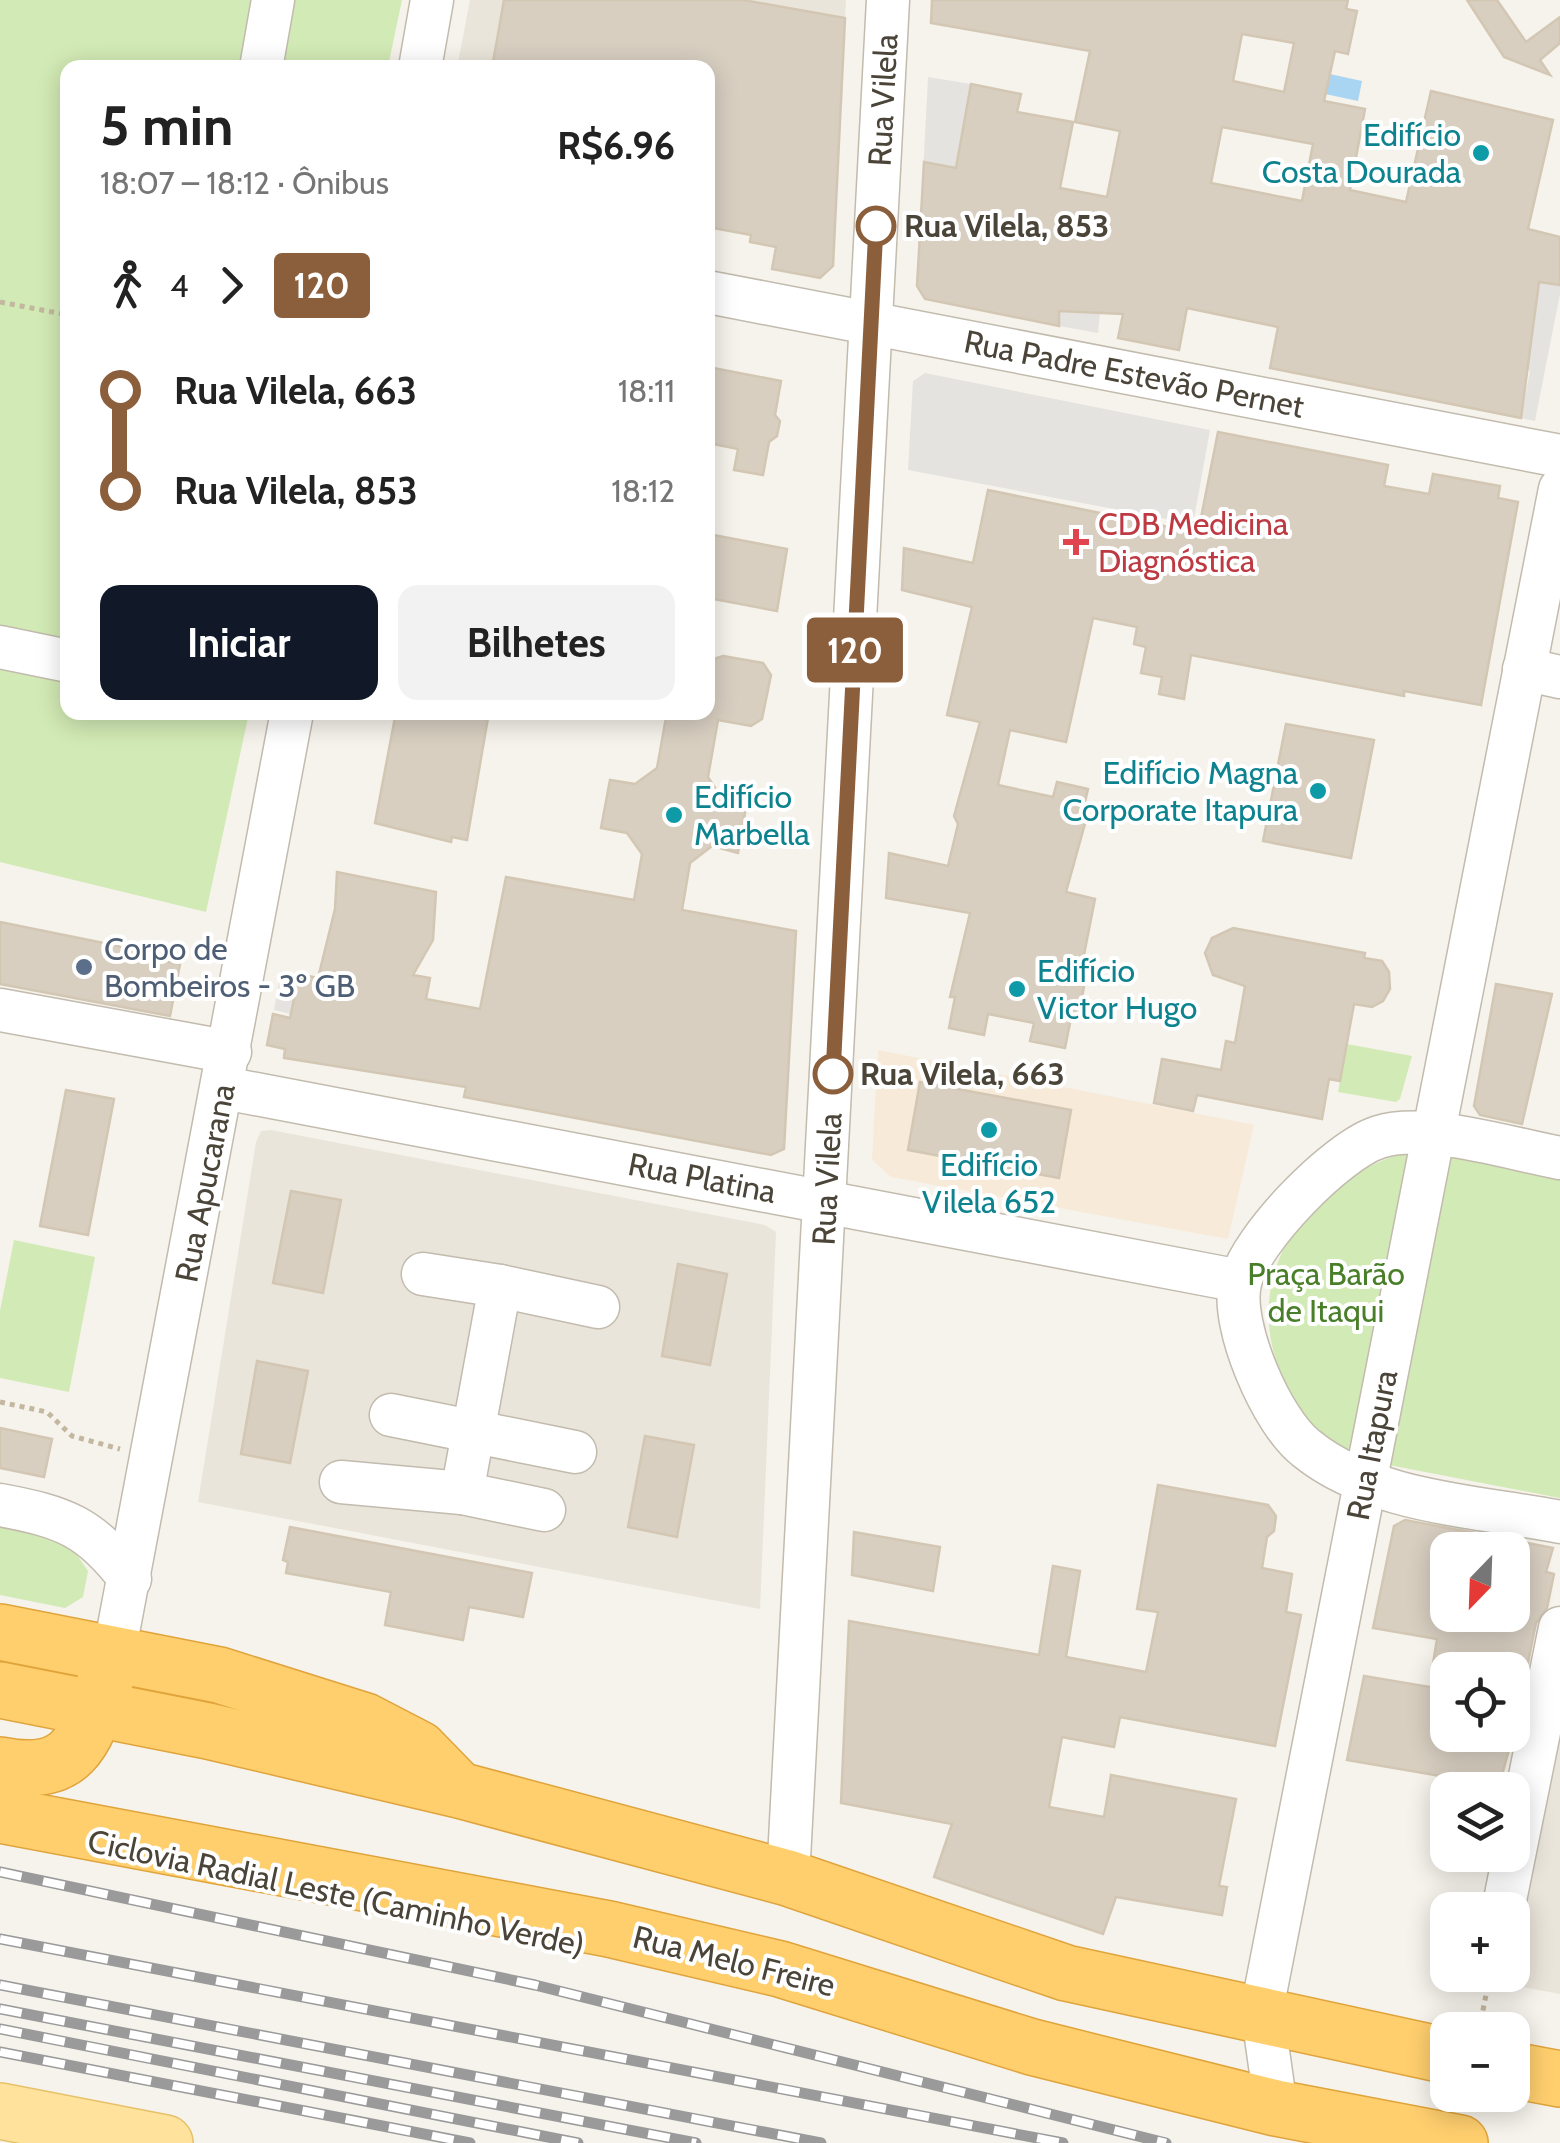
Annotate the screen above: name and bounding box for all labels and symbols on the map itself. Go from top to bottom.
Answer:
street label: Rua Vilela [860,32,905,167]
place label: Edifício Costa Dourada [1262,115,1462,191]
marker: Edifício Costa Dourada [1470,142,1492,164]
place label: Rua Vilela, 853 [904,206,1109,245]
marker: Rua Vilela, 853 [857,207,895,245]
street label: Rua Padre Estevão Pernet [961,321,1308,426]
place label: CDB Medicina Diagnóstica [1098,504,1289,580]
marker: CDB Medicina Diagnóstica [1063,529,1089,555]
line badge: 120 [798,618,912,682]
place label: Edifício Magna Corporate Itapura [1063,753,1299,829]
place label: Edifício Marbella [694,777,811,853]
marker: Edifício Magna Corporate Itapura [1307,780,1329,802]
marker: Edifício Marbella [663,804,685,826]
place label: Corpo de Bombeiros - 3º GB [104,929,355,1005]
place label: Edifício Victor Hugo [1037,951,1197,1027]
marker: Corpo de Bombeiros - 3º GB [73,956,95,978]
marker: Edifício Victor Hugo [1006,978,1028,1000]
place label: Rua Vilela, 663 [860,1054,1065,1093]
marker: Rua Vilela, 663 [814,1055,852,1093]
street label: Rua Apucarana [166,1080,243,1285]
street label: Rua Vilela [804,1111,849,1246]
marker: Edifício Vilela 652 [978,1119,1000,1141]
street label: Rua Platina [625,1144,780,1211]
place label: Edifício Vilela 652 [922,1145,1056,1221]
park label: Praça Barão de Itaqui [1247,1254,1405,1330]
street label: Rua Itapura [1338,1366,1405,1523]
north arrow [1430,1532,1530,1632]
street label: Ciclovia Radial Leste (Caminho Verde) [84,1821,588,1964]
street label: Rua Melo Freire [629,1917,839,2004]

